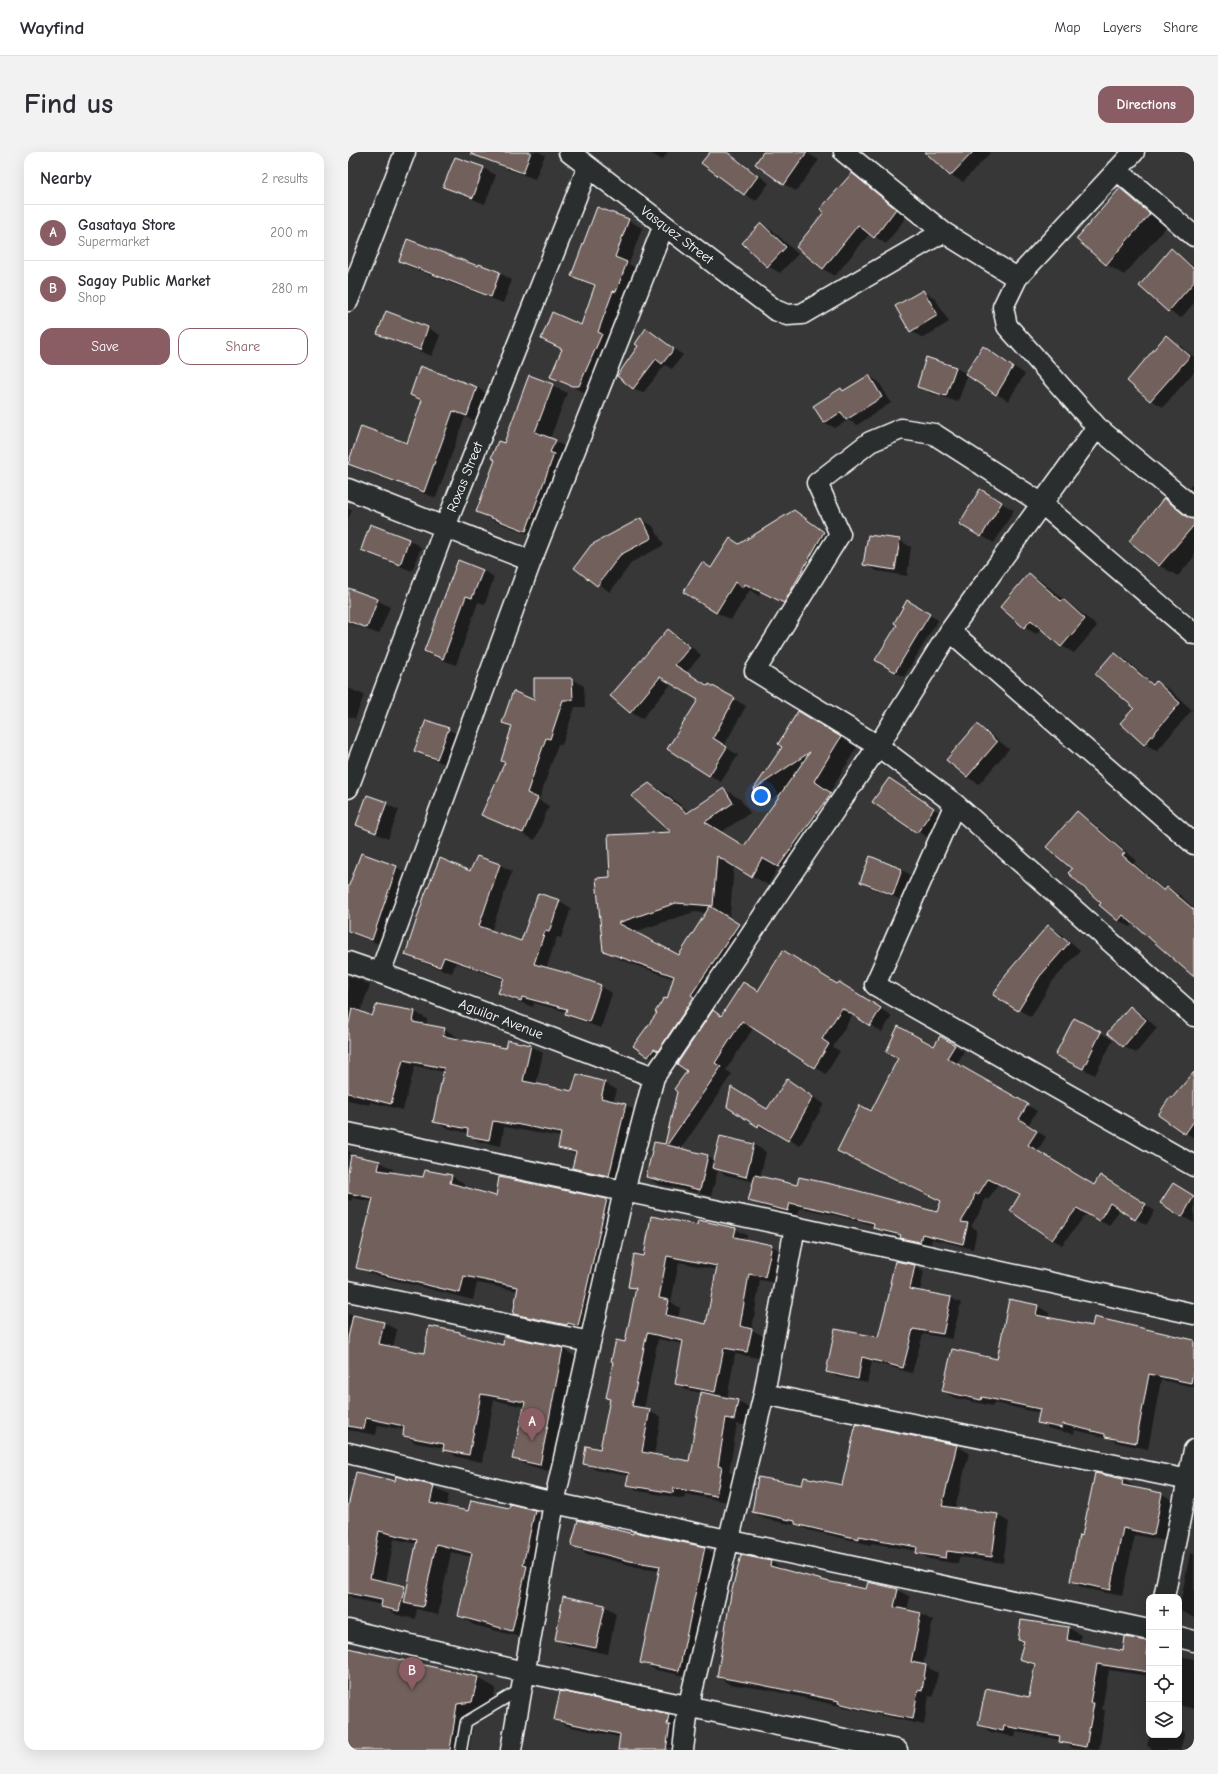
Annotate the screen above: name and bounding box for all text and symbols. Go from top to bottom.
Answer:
text: Wayfind [20,17,84,39]
text: Map [1054,19,1081,36]
text: Layers [1103,19,1141,36]
text: Share [1163,19,1198,36]
button: Directions [1098,86,1194,123]
text: Find us [24,88,113,120]
text: Nearby [40,169,91,188]
text: 2 results [261,171,308,186]
street label: Vasquez Street [637,202,718,269]
text: Gasataya Store [78,216,175,234]
text: A [49,225,57,240]
text: 200 m [270,225,308,240]
text: Supermarket [78,234,149,249]
text: Sagay Public Market [78,272,211,290]
text: B [49,281,57,296]
text: 280 m [271,281,308,296]
text: Shop [78,290,106,305]
button: Save [40,328,170,365]
button: Share [178,328,308,365]
street label: Roxas Street [443,438,487,515]
your location [751,786,771,806]
street label: Aguilar Avenue [456,995,546,1043]
pin: A [519,1408,545,1441]
map controls [1146,1594,1182,1738]
button: + [1146,1594,1182,1630]
button: − [1146,1630,1182,1666]
pin: B [399,1657,425,1690]
button: locate [1146,1666,1182,1702]
button: layers [1146,1702,1182,1738]

